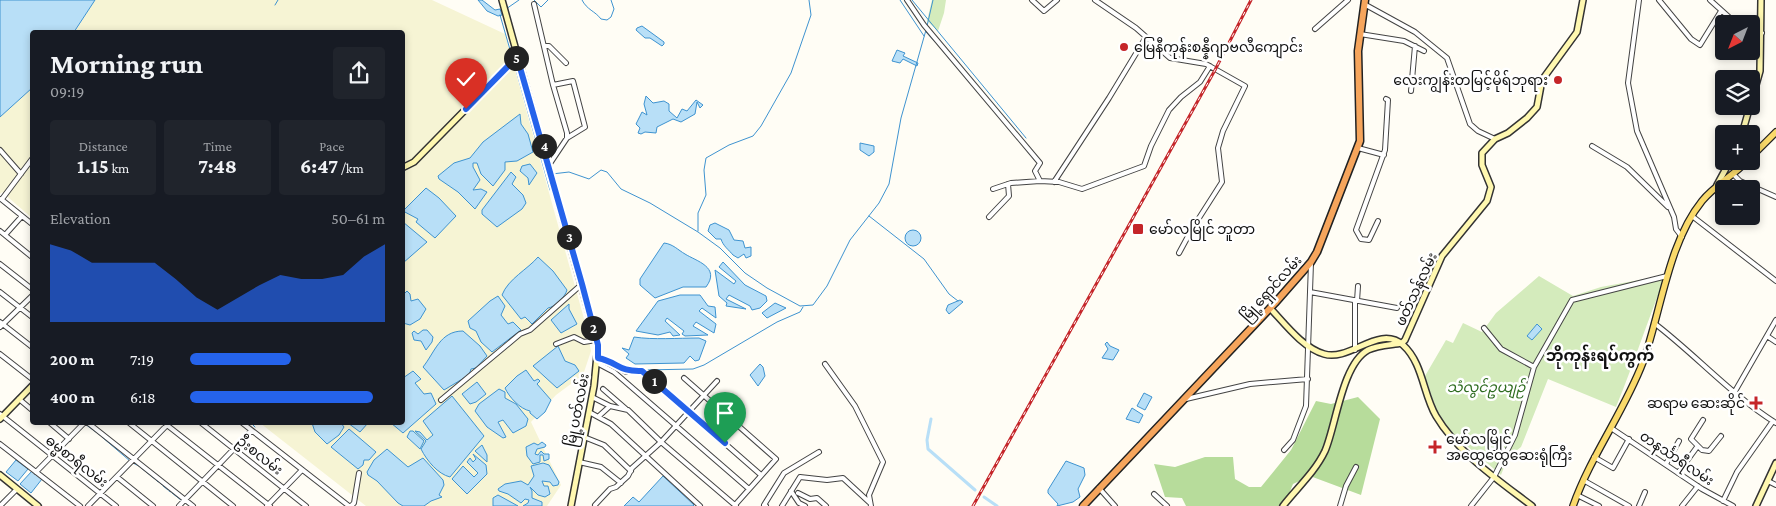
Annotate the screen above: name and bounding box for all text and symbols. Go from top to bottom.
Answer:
north arrow [1715,15,1760,60]
map controls [1715,15,1760,225]
place label: မြေနီကုန်းစန္နီဂျာဗလီကျောင်း [1134,37,1303,60]
marker: မြေနီကုန်းစန္နီဂျာဗလီကျောင်း [1118,41,1130,53]
pin: 5 [504,46,528,70]
button: share [333,47,385,99]
text: Morning run [50,48,203,79]
text: 5 [513,50,520,66]
pin [445,58,487,109]
icon: check [452,65,480,93]
place label: လေးကျွန်းတမြင့်မိုရ်ဘုရား [1393,70,1548,93]
button: layers [1715,70,1760,115]
marker: လေးကျွန်းတမြင့်မိုရ်ဘုရား [1552,74,1564,86]
text: 09:19 [50,83,84,100]
button: + [1715,125,1760,170]
pin: 4 [532,134,556,158]
text: Distance [79,138,128,154]
text: Time [203,138,232,154]
text: Pace [319,138,344,154]
text: 4 [541,138,548,154]
text: 1.15 [77,154,109,178]
text: 7:48 [198,154,237,178]
text: 6:47 [300,154,338,178]
text: km [109,160,129,176]
text: /km [338,160,364,176]
button: − [1715,180,1760,225]
text: Elevation [50,210,111,227]
text: 50–61 m [331,210,385,227]
place label: မော်လမြိုင် ဘူတာ [1149,219,1255,241]
marker: မော်လမြိုင် ဘူတာ [1131,222,1145,236]
pin: 3 [556,224,582,250]
text: 3 [566,229,573,245]
street label: ဖတ်သန်လမ်း [1390,249,1444,330]
street label: မြို့ရှောင်လမ်း [1236,250,1308,327]
pin: 2 [580,316,606,340]
text: 2 [590,320,597,336]
district label: ဘိုကုန်းရပ်ကွက် [1546,344,1654,369]
text: 200 m [50,351,94,368]
text: 7:19 [130,351,154,368]
pin: 1 [642,368,666,394]
street label: မြို့ပတ်လမ်း [560,372,596,449]
text: 1 [652,373,657,389]
park label: သံလွင်ဥယျဉ် [1447,377,1527,399]
text: 400 m [50,389,95,406]
text: 6:18 [130,389,156,406]
pin [704,392,746,443]
place label: ဆရာမ ဆေးဆိုင် [1647,393,1745,415]
marker: ဆရာမ ဆေးဆိုင် [1749,396,1763,410]
icon: arrive [711,399,739,427]
street label: တနင်္သာရီလမ်း [1635,426,1718,492]
place label: မော်လမြိုင် အထွေထွေဆေးရုံကြီး [1446,429,1572,467]
street label: ဓမ္မစာရီလမ်း [40,430,112,494]
street label: ဦးစလမ်း [231,431,287,481]
marker: မော်လမြိုင် အထွေထွေဆေးရုံကြီး [1428,440,1442,454]

